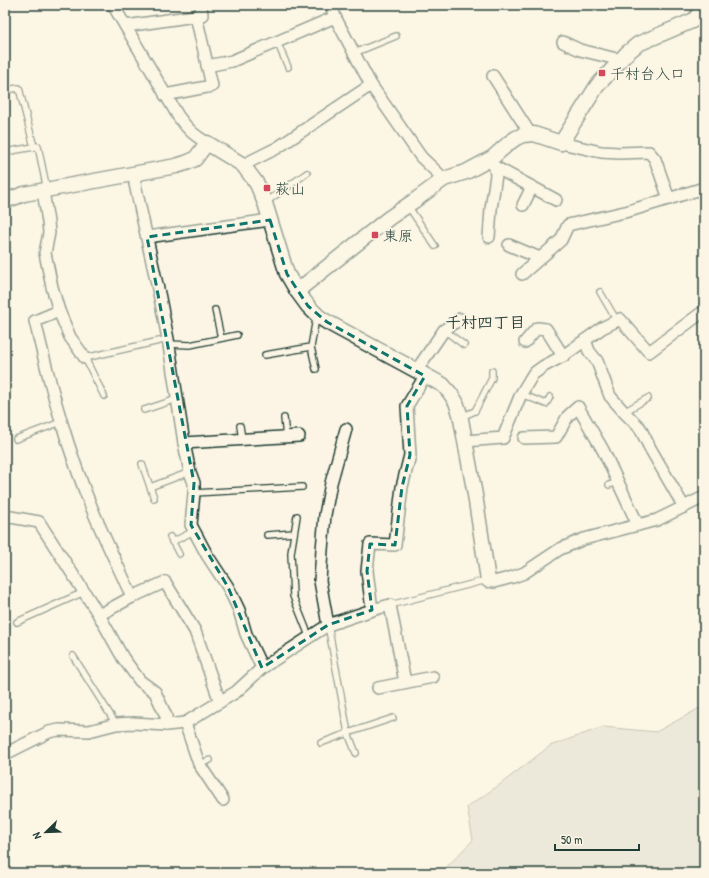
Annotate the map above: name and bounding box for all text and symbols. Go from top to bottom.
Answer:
place label: 千村台入口 [610,63,685,84]
marker: 千村台入口 [597,68,607,78]
place label: 萩山 [275,178,305,199]
marker: 萩山 [262,183,272,193]
place label: 東原 [383,225,413,246]
marker: 東原 [370,230,380,240]
district label: 千村四丁目 [445,311,525,333]
north arrow [26,812,66,852]
scale bar [555,826,639,852]
text: N [29,830,44,841]
text: 50 m [561,831,582,848]

